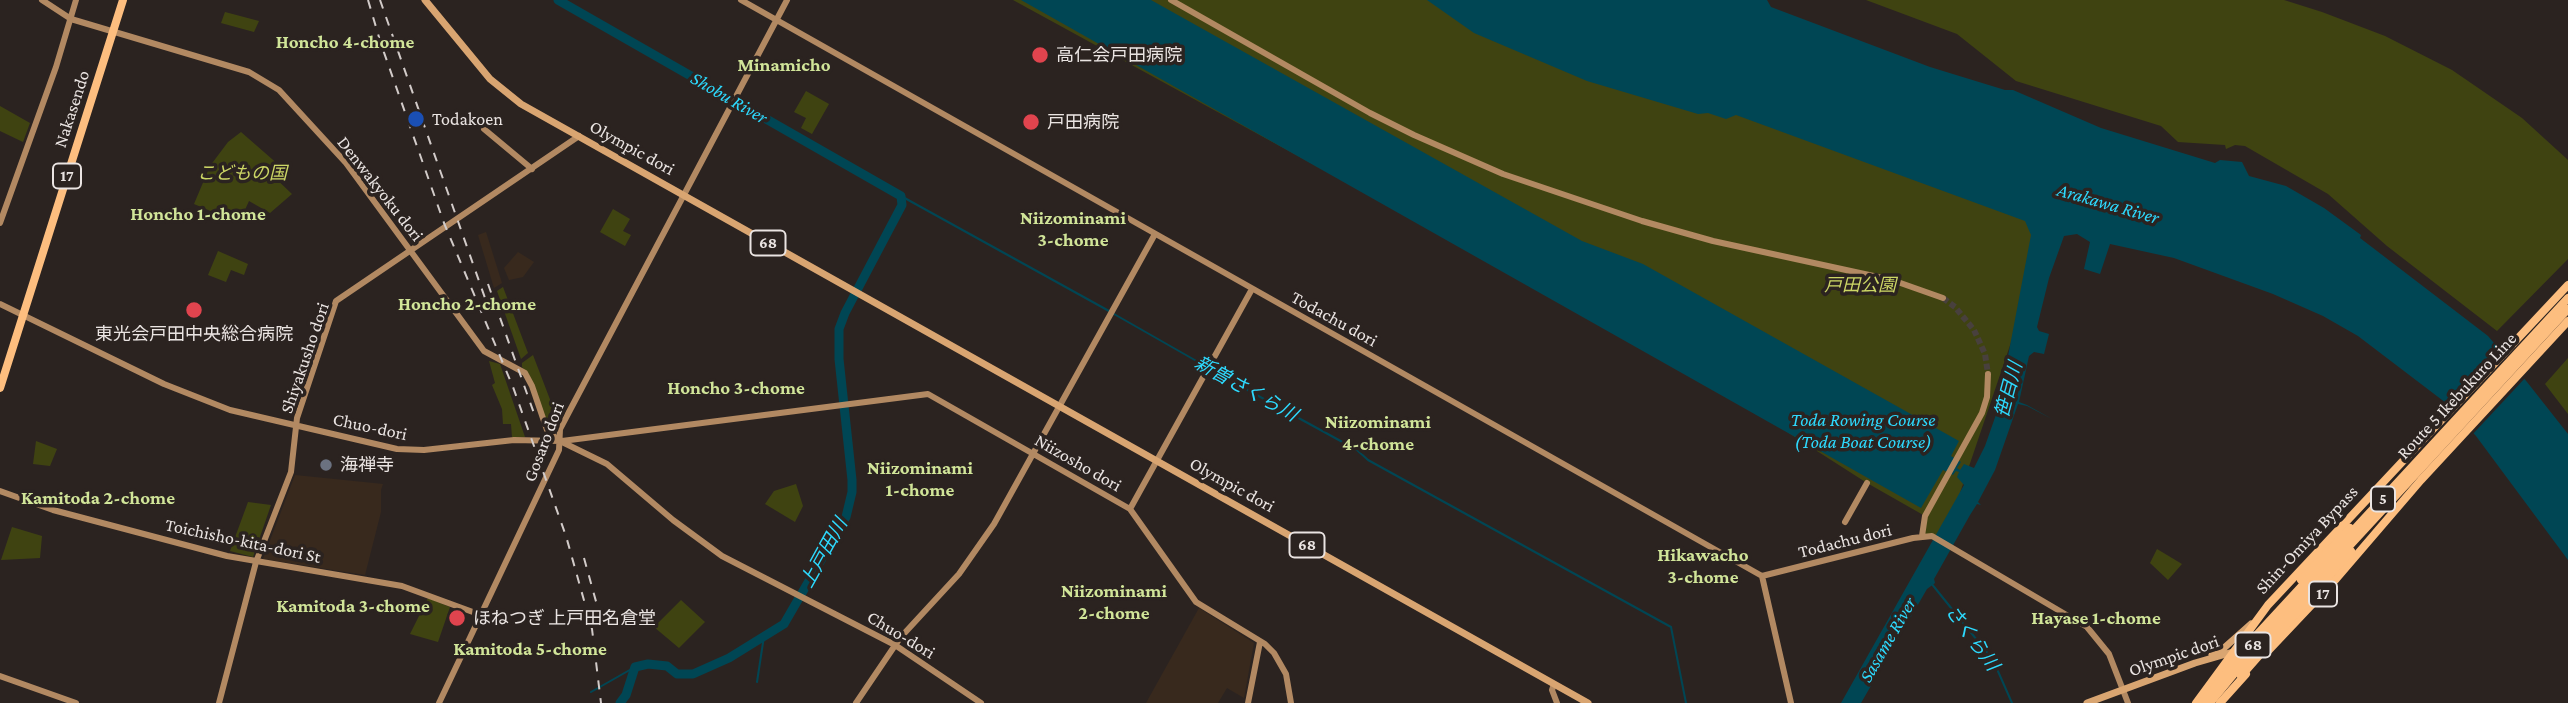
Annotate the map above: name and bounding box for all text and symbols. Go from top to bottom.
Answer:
district label: Honcho 4-chome [276,31,414,53]
place label: 高仁会戸田病院 [1056,44,1182,66]
marker: 高仁会戸田病院 [1030,45,1050,65]
district label: Minamicho [737,54,831,76]
water label: Shobu River [687,67,771,129]
street label: Nakasendo [49,68,95,150]
place label: Todakoen [432,108,503,130]
marker: Todakoen [406,109,426,129]
place label: 戸田病院 [1047,111,1119,133]
marker: 戸田病院 [1021,112,1041,132]
street label: Olympic dori [586,116,678,180]
street label: Denwakyoku dori [332,132,428,246]
park label: こどもの国 [197,162,287,184]
road number: 17 [53,164,81,188]
water label: Arakawa River [2054,179,2162,229]
district label: Honcho 1-chome [130,203,266,225]
district label: Niizominami 3-chome [1020,207,1126,251]
road number: 68 [750,230,786,256]
park label: 戸田公園 [1824,274,1896,296]
street label: Todachu dori [1287,286,1381,352]
district label: Honcho 2-chome [398,293,536,315]
marker: 東光会戸田中央総合病院 [184,300,204,320]
street label: Shiyakusho dori [276,300,334,416]
place label: 東光会戸田中央総合病院 [95,323,293,345]
street label: Route 5 Ikebukuro Line [2393,328,2521,464]
water label: 新曽さくら川 [1191,351,1301,427]
water label: 笹目川 [1991,360,2027,420]
district label: Honcho 3-chome [667,377,805,399]
street label: Gosaro dori [519,399,569,485]
street label: Chuo-dori [331,409,409,445]
water label: Toda Rowing Course (Toda Boat Course) [1791,409,1935,453]
district label: Niizominami 4-chome [1325,411,1431,455]
street label: Niizosho dori [1031,430,1125,496]
street label: Olympic dori [1186,453,1278,517]
place label: 海禅寺 [340,454,394,476]
marker: 海禅寺 [318,457,334,473]
district label: Niizominami 1-chome [867,457,973,501]
street label: Shin-Omiya Bypass [2251,481,2363,599]
road number: 5 [2371,486,2395,512]
district label: Kamitoda 2-chome [21,487,175,509]
street label: Toichisho-kita-dori St [163,514,323,568]
water label: 上戸田川 [796,514,852,592]
street label: Todachu dori [1796,519,1894,563]
road number: 68 [1290,532,1324,558]
district label: Hikawacho 3-chome [1657,544,1749,588]
district label: Niizominami 2-chome [1061,580,1167,624]
road number: 17 [2309,582,2337,607]
water label: Sasame River [1854,593,1922,687]
district label: Kamitoda 3-chome [276,595,430,617]
water label: さくら川 [1940,601,2004,675]
street label: Chuo-dori [863,606,939,664]
place label: ほねつぎ 上戸田名倉堂 [473,607,656,629]
district label: Hayase 1-chome [2031,607,2161,629]
marker: ほねつぎ 上戸田名倉堂 [447,608,467,628]
street label: Olympic dori [2126,630,2222,682]
road number: 68 [2236,632,2270,658]
district label: Kamitoda 5-chome [453,638,607,660]

